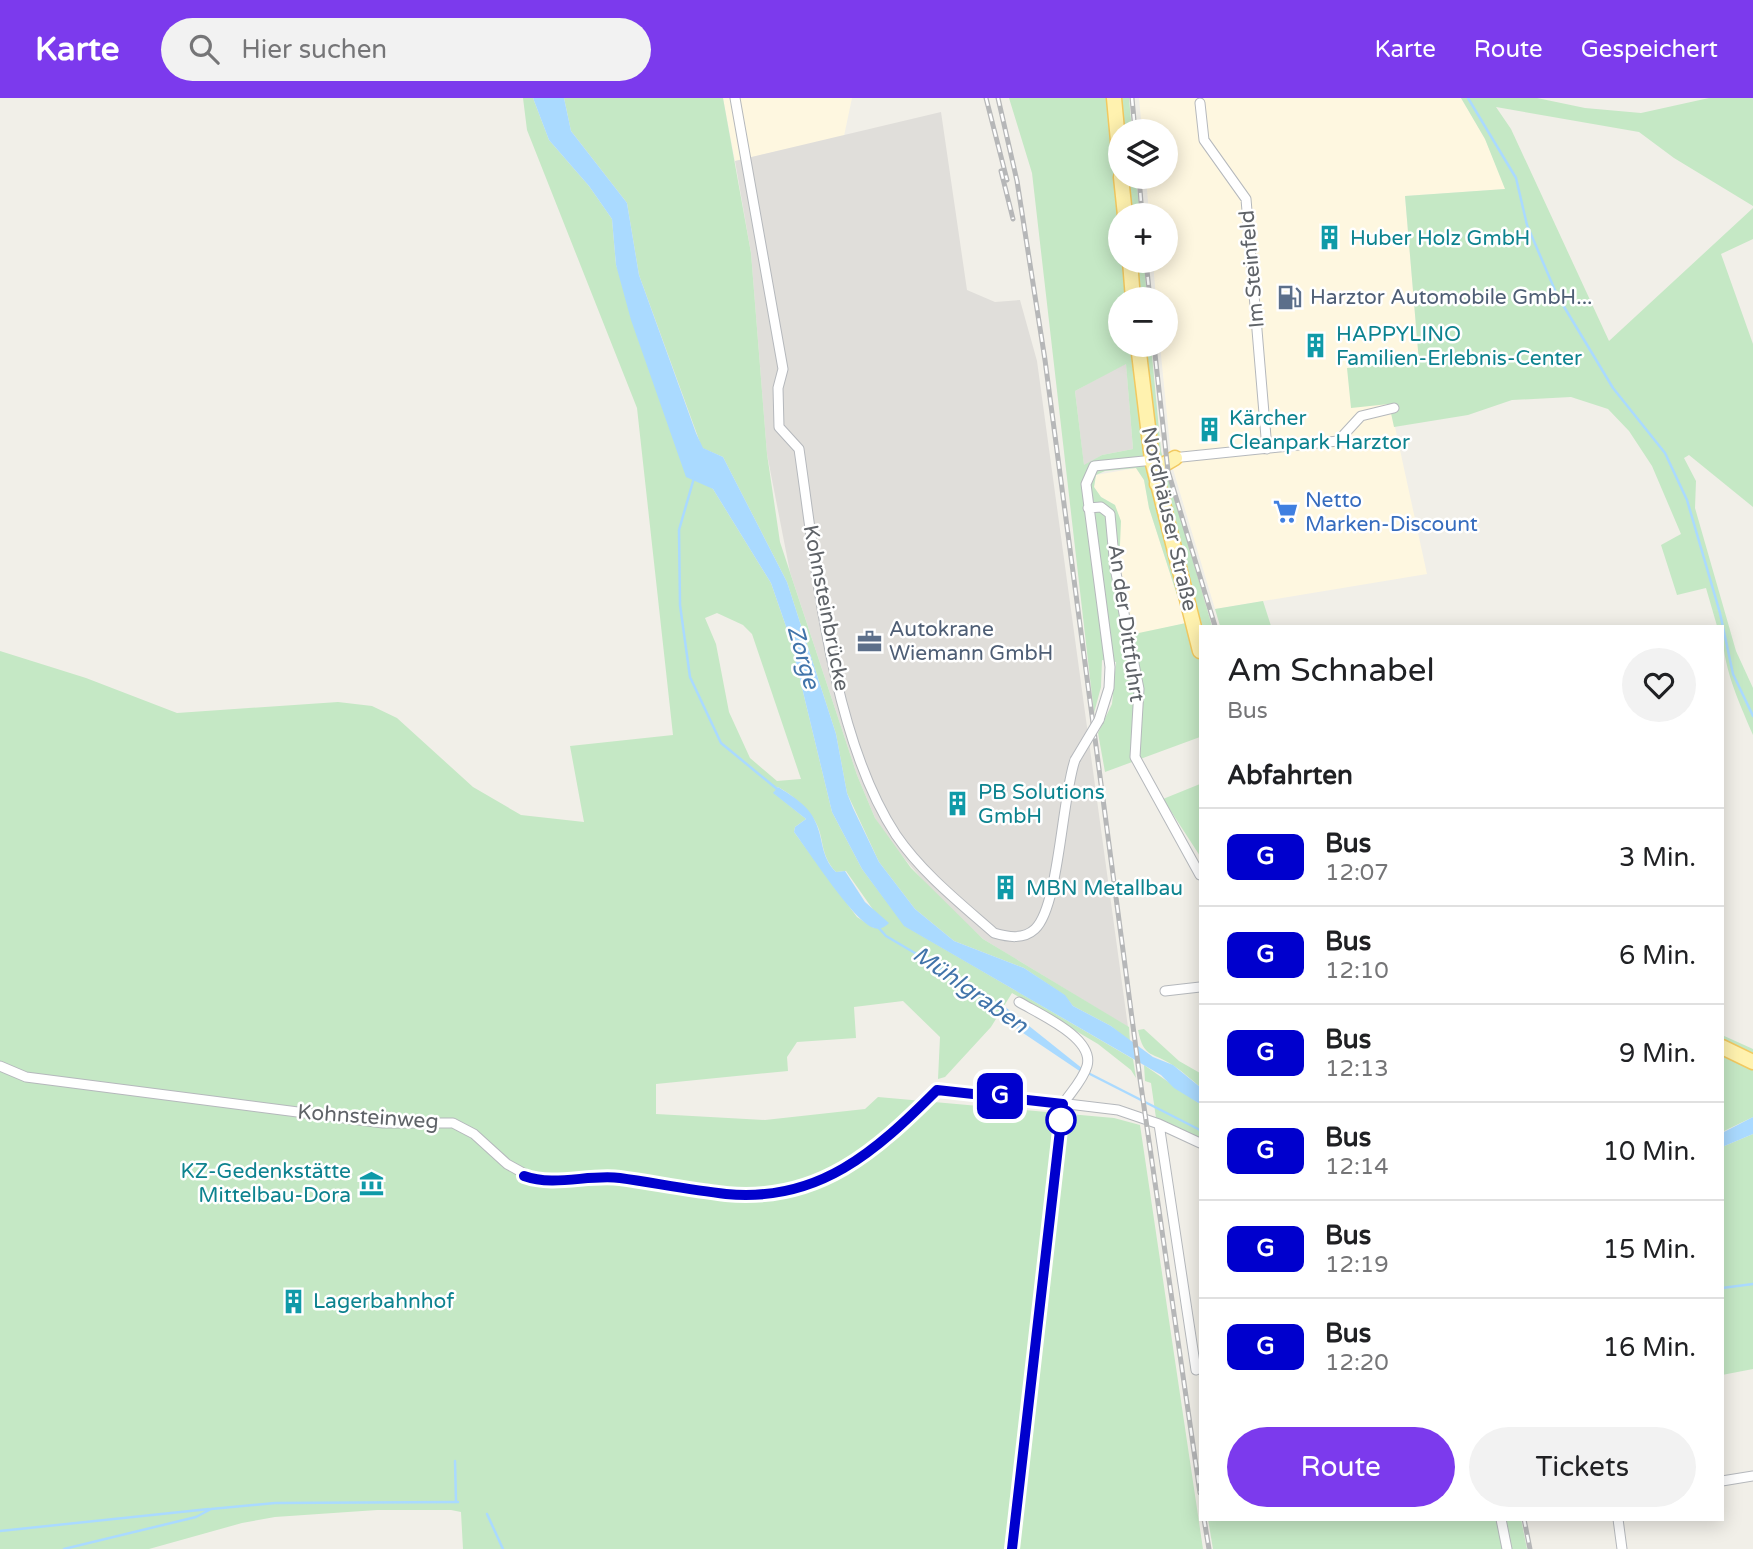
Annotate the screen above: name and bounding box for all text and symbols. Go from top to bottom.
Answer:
search box [161,18,651,81]
text: Karte [35,30,119,69]
icon: search [185,30,223,68]
text: Hier suchen [241,34,387,65]
text: Karte [1374,35,1436,64]
text: Route [1474,35,1543,64]
text: Gespeichert [1581,35,1718,64]
map controls [1108,119,1178,357]
button: layers [1108,119,1178,189]
button: + [1108,203,1178,273]
street label: Im Steinfeld [1234,209,1270,329]
building icon: Huber Holz GmbH [1316,224,1344,252]
place label: Huber Holz GmbH [1350,226,1530,251]
fuel station icon: Harztor Automobile GmbH... [1276,283,1304,311]
place label: Harztor Automobile GmbH... [1310,285,1593,310]
button: − [1108,287,1178,357]
place label: HAPPYLINO Familien-Erlebnis-Center [1336,322,1582,371]
building icon: HAPPYLINO Familien-Erlebnis-Center [1302,332,1330,360]
place label: Kärcher Cleanpark Harztor [1229,406,1410,455]
building icon: Kärcher Cleanpark Harztor [1195,416,1223,444]
street label: Nordhäuser Straße [1136,425,1202,614]
place label: Netto Marken-Discount [1305,488,1478,537]
supermarket icon: Netto Marken-Discount [1271,498,1299,526]
street label: Kohnsteinbrücke [798,523,854,693]
street label: An der Dittfuhrt [1103,543,1149,703]
place label: Autokrane Wiemann GmbH [889,617,1053,666]
water label: Zorge [781,622,826,694]
office icon: Autokrane Wiemann GmbH [855,627,883,655]
button: heart [1622,648,1696,722]
text: Am Schnabel [1227,651,1435,690]
text: Bus [1227,697,1268,725]
text: Abfahrten [1227,760,1353,791]
place label: PB Solutions GmbH [978,780,1105,829]
building icon: PB Solutions GmbH [944,790,972,818]
text: Bus [1325,828,1371,859]
text: G [1256,842,1275,871]
text: 3 Min. [1619,842,1696,873]
text: 12:07 [1325,859,1389,887]
building icon: MBN Metallbau [992,874,1020,902]
place label: MBN Metallbau [1026,876,1183,901]
text: Bus [1325,926,1371,957]
water label: Mühlgraben [907,940,1033,1040]
text: G [1256,940,1275,969]
text: 6 Min. [1619,940,1696,971]
text: 12:10 [1325,957,1389,985]
text: Bus [1325,1024,1371,1055]
text: G [1256,1038,1275,1067]
text: 9 Min. [1619,1038,1696,1069]
text: 12:13 [1325,1055,1389,1083]
line badge: G [977,1073,1023,1119]
text: G [991,1081,1009,1110]
street label: Kohnsteinweg [296,1100,440,1134]
unlabelled marker [1046,1105,1076,1135]
text: Bus [1325,1122,1371,1153]
text: G [1256,1136,1275,1165]
text: 10 Min. [1603,1136,1696,1167]
text: 12:14 [1325,1153,1389,1181]
place label: KZ-Gedenkstätte Mittelbau-Dora [181,1159,351,1208]
museum icon: KZ-Gedenkstätte Mittelbau-Dora [357,1169,385,1197]
text: Bus [1325,1220,1371,1251]
text: G [1256,1234,1275,1263]
text: 15 Min. [1603,1234,1696,1265]
text: 12:19 [1325,1251,1389,1279]
building icon: Lagerbahnhof [279,1287,307,1315]
place label: Lagerbahnhof [313,1289,454,1314]
text: Bus [1325,1318,1371,1349]
text: G [1256,1332,1275,1361]
text: 16 Min. [1603,1332,1696,1363]
text: 12:20 [1325,1349,1389,1377]
button: Route [1227,1427,1455,1507]
button: Tickets [1469,1427,1696,1507]

